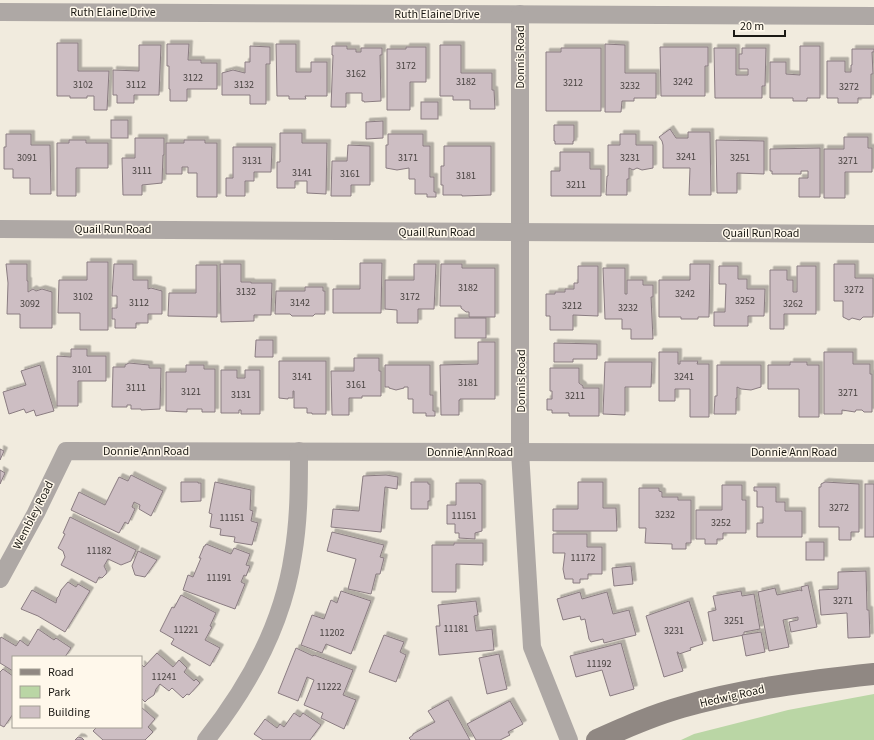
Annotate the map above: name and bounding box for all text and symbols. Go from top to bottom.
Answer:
street label: Ruth Elaine Drive [70,4,156,21]
street label: Ruth Elaine Drive [394,6,480,23]
scale bar [734,12,785,38]
text: 20 m [740,18,764,35]
street label: Donnis Road [512,25,529,89]
house number: 3172 [396,59,416,73]
house number: 3162 [346,67,366,81]
house number: 3122 [183,71,203,85]
house number: 3182 [456,75,476,89]
house number: 3242 [673,75,693,89]
house number: 3212 [563,76,583,90]
house number: 3102 [73,78,93,92]
house number: 3112 [126,78,146,92]
house number: 3132 [234,78,254,92]
house number: 3232 [620,79,640,93]
house number: 3272 [839,80,859,94]
house number: 3241 [676,150,696,164]
house number: 3091 [17,151,37,165]
house number: 3171 [398,151,418,165]
house number: 3231 [620,151,640,165]
house number: 3251 [730,151,750,165]
house number: 3131 [242,154,262,168]
house number: 3271 [838,154,858,168]
house number: 3111 [132,164,152,178]
house number: 3141 [292,166,312,180]
house number: 3161 [340,167,360,181]
house number: 3181 [456,169,476,183]
house number: 3211 [566,178,586,192]
street label: Quail Run Road [74,221,152,238]
street label: Quail Run Road [398,224,476,241]
street label: Quail Run Road [722,225,800,242]
house number: 3182 [458,281,478,295]
house number: 3272 [844,283,864,297]
house number: 3132 [236,285,256,299]
house number: 3242 [675,287,695,301]
house number: 3102 [73,290,93,304]
house number: 3172 [400,290,420,304]
house number: 3252 [735,294,755,308]
house number: 3112 [129,296,149,310]
house number: 3142 [290,296,310,310]
house number: 3092 [20,297,40,311]
house number: 3262 [783,297,803,311]
house number: 3212 [562,299,582,313]
house number: 3232 [618,301,638,315]
street label: Donnis Road [513,349,530,413]
house number: 3101 [72,363,92,377]
house number: 3141 [292,370,312,384]
house number: 3241 [674,370,694,384]
house number: 3181 [458,376,478,390]
house number: 3161 [346,378,366,392]
house number: 3111 [126,381,146,395]
house number: 3121 [181,385,201,399]
house number: 3271 [838,386,858,400]
house number: 3131 [231,388,251,402]
house number: 3211 [565,389,585,403]
street label: Donnie Ann Road [103,443,189,460]
street label: Donnie Ann Road [427,444,513,461]
street label: Donnie Ann Road [751,444,837,461]
street label: Wembley Road [9,478,58,552]
house number: 3272 [829,501,849,515]
house number: 3232 [655,508,675,522]
house number: 11151 [452,509,476,523]
house number: 11151 [220,511,244,525]
house number: 3252 [711,516,731,530]
house number: 11182 [87,544,111,558]
house number: 11172 [571,551,595,565]
house number: 11191 [207,571,231,585]
house number: 3271 [833,594,853,608]
house number: 3251 [724,614,744,628]
house number: 11181 [444,622,468,636]
house number: 11221 [174,623,198,637]
house number: 3231 [664,624,684,638]
house number: 11202 [320,626,344,640]
legend [12,656,142,728]
house number: 11192 [587,657,611,671]
text: Road [48,664,74,681]
house number: 11241 [152,670,176,684]
house number: 11222 [317,680,341,694]
street label: Hedwig Road [698,681,766,712]
text: Park [48,684,70,701]
text: Building [48,704,90,721]

